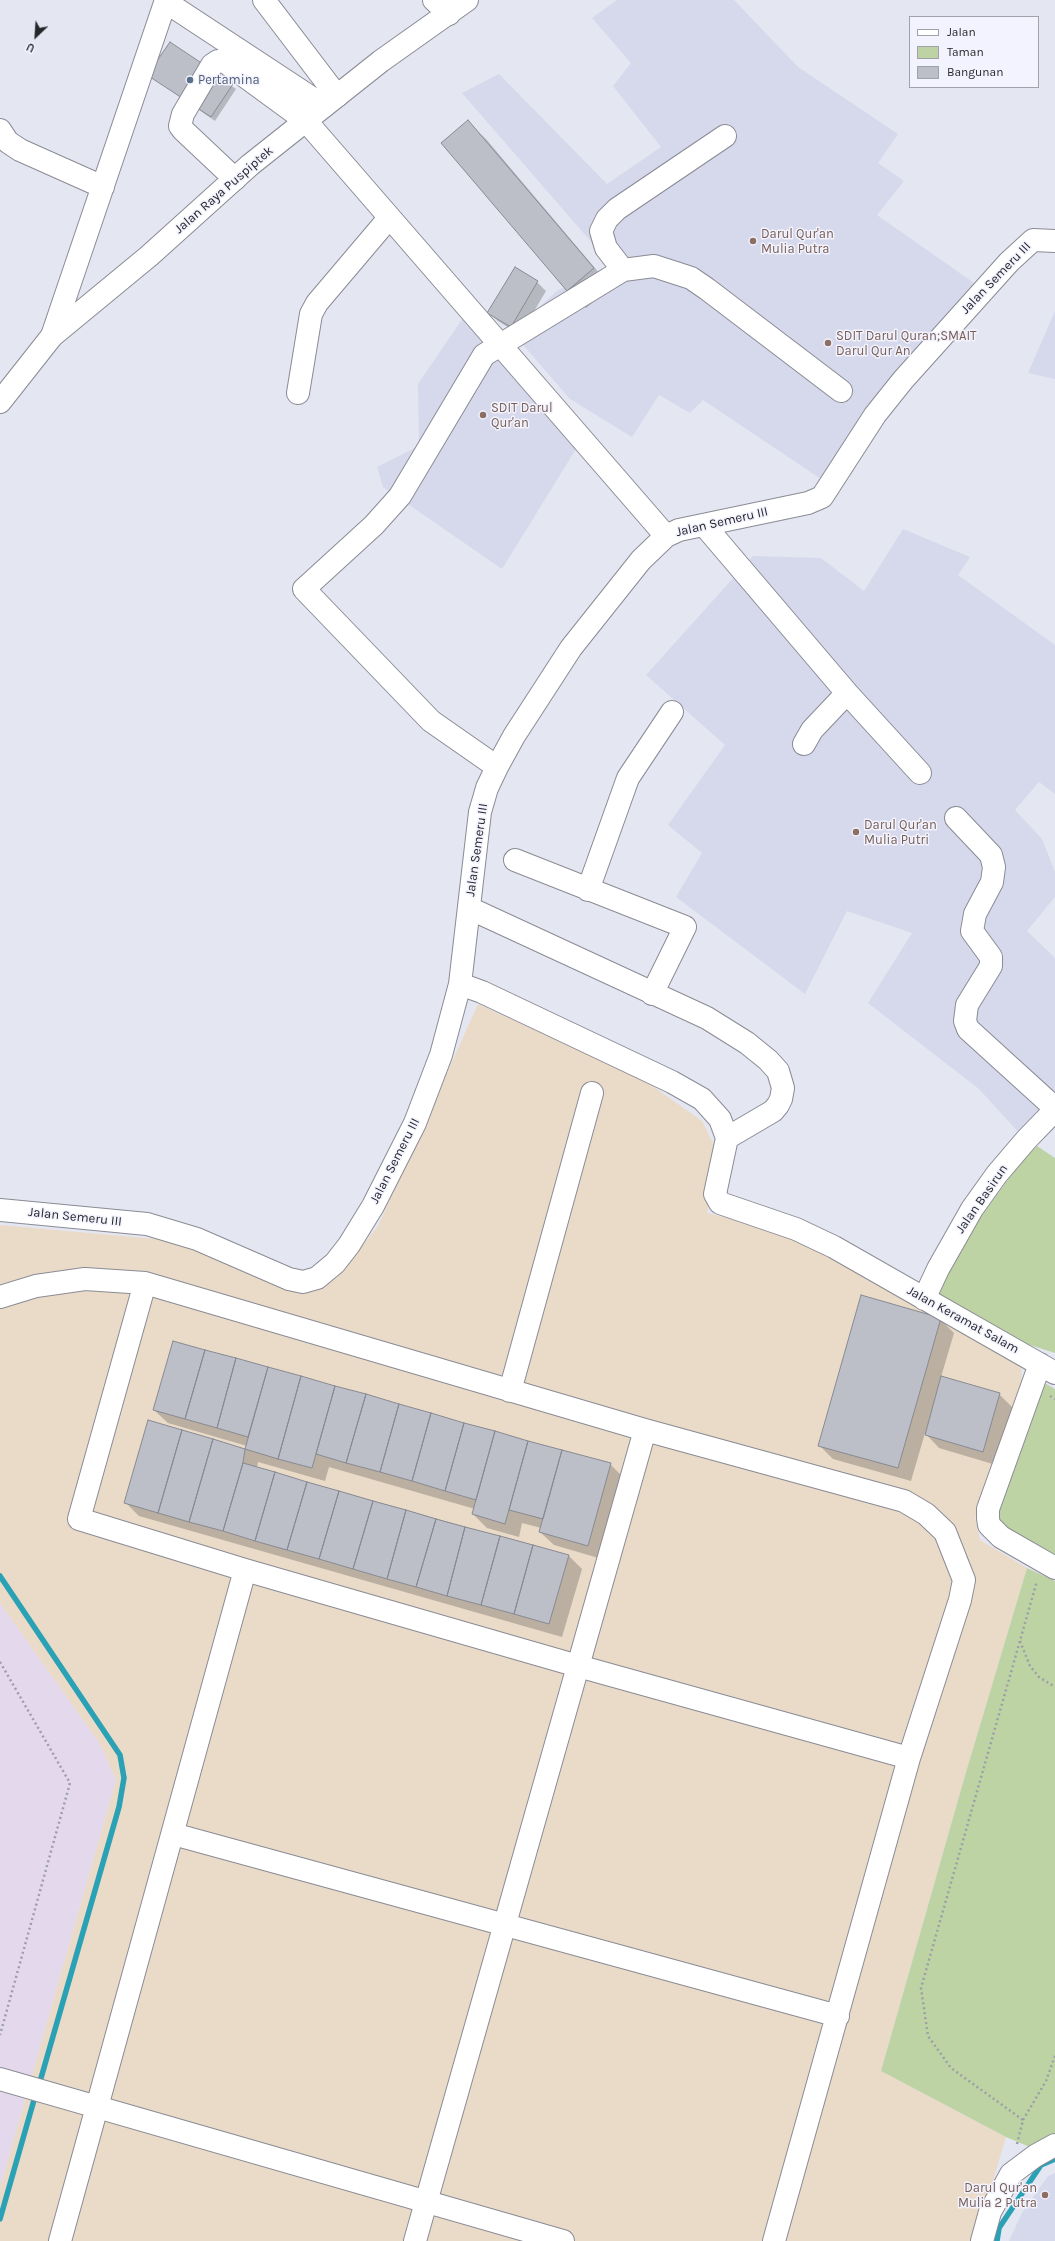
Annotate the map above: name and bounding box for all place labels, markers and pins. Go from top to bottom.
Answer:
place label: Pertamina [198,72,260,88]
marker: Pertamina [185,75,195,85]
place label: Darul Qur'an Mulia Putra [761,226,834,257]
marker: Darul Qur'an Mulia Putra [748,236,758,246]
place label: SDIT Darul Quran;SMAIT Darul Qur An [836,328,977,359]
marker: SDIT Darul Quran;SMAIT Darul Qur An [823,338,833,348]
place label: SDIT Darul Qur'an [491,400,553,431]
marker: SDIT Darul Qur'an [478,410,488,420]
place label: Darul Qur'an Mulia Putri [864,817,937,848]
marker: Darul Qur'an Mulia Putri [851,827,861,837]
place label: Darul Qur'an Mulia 2 Putra [958,2180,1037,2211]
marker: Darul Qur'an Mulia 2 Putra [1040,2190,1050,2200]

